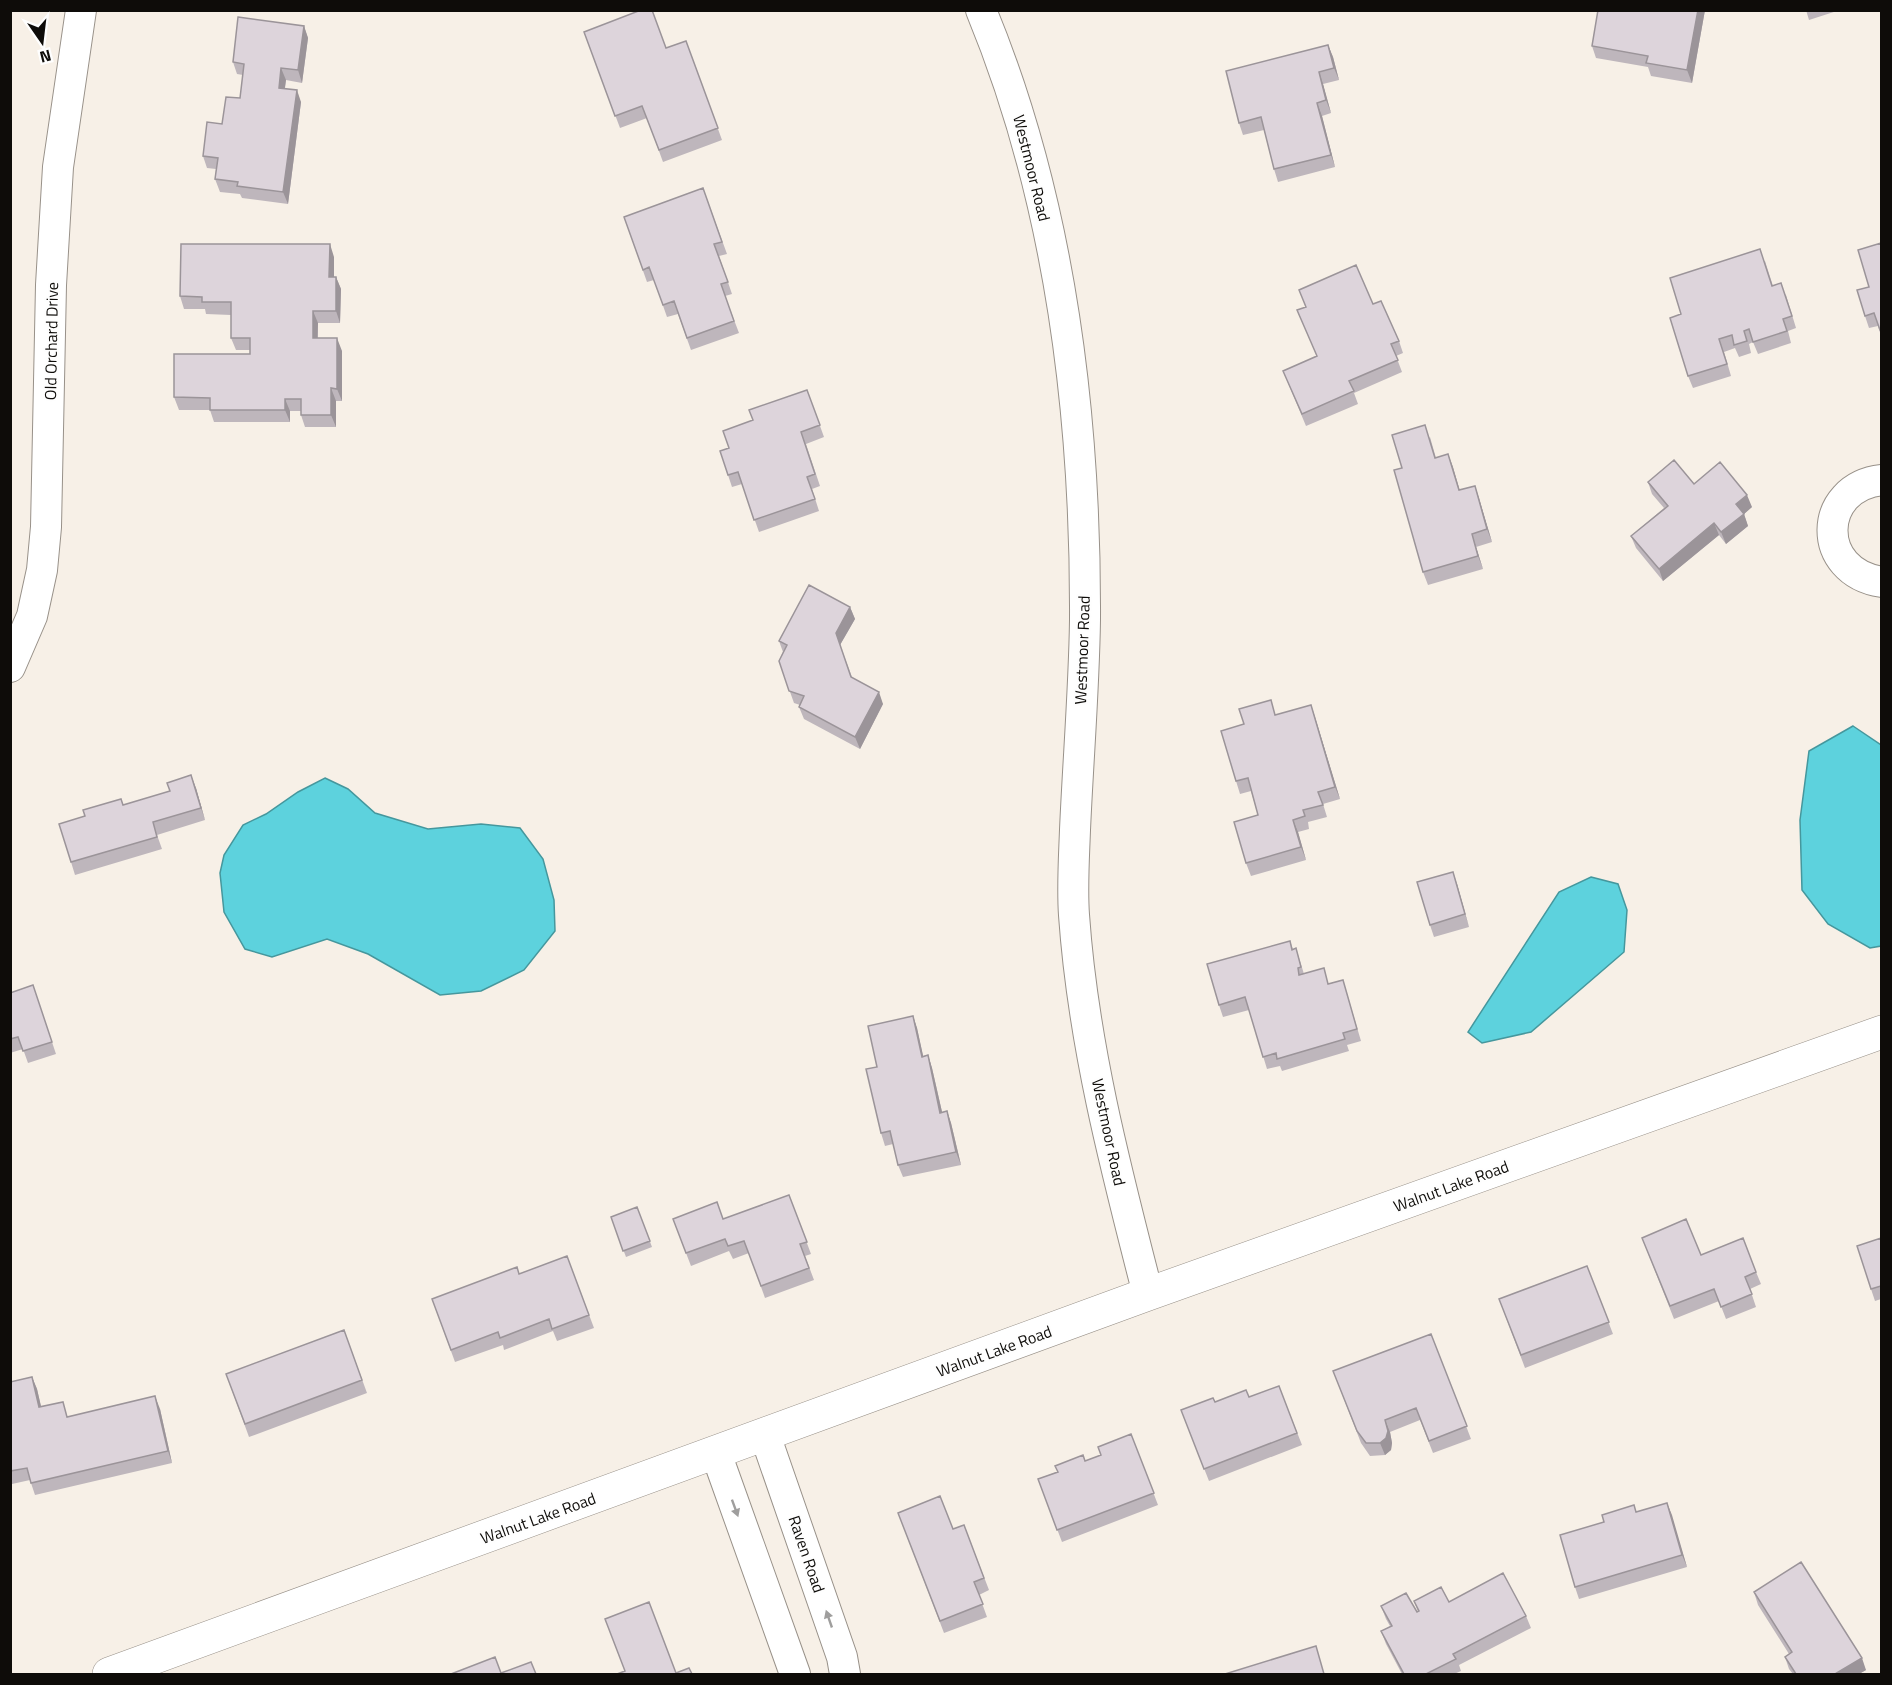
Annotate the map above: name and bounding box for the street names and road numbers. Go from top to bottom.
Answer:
street label: Westmoor Road [1007,112,1057,224]
street label: Old Orchard Drive [38,282,64,400]
street label: Westmoor Road [1068,595,1096,705]
street label: Westmoor Road [1086,1076,1132,1188]
street label: Walnut Lake Road [1390,1154,1512,1218]
street label: Walnut Lake Road [933,1319,1055,1383]
street label: Walnut Lake Road [477,1486,599,1550]
street label: Raven Road [783,1512,831,1596]

